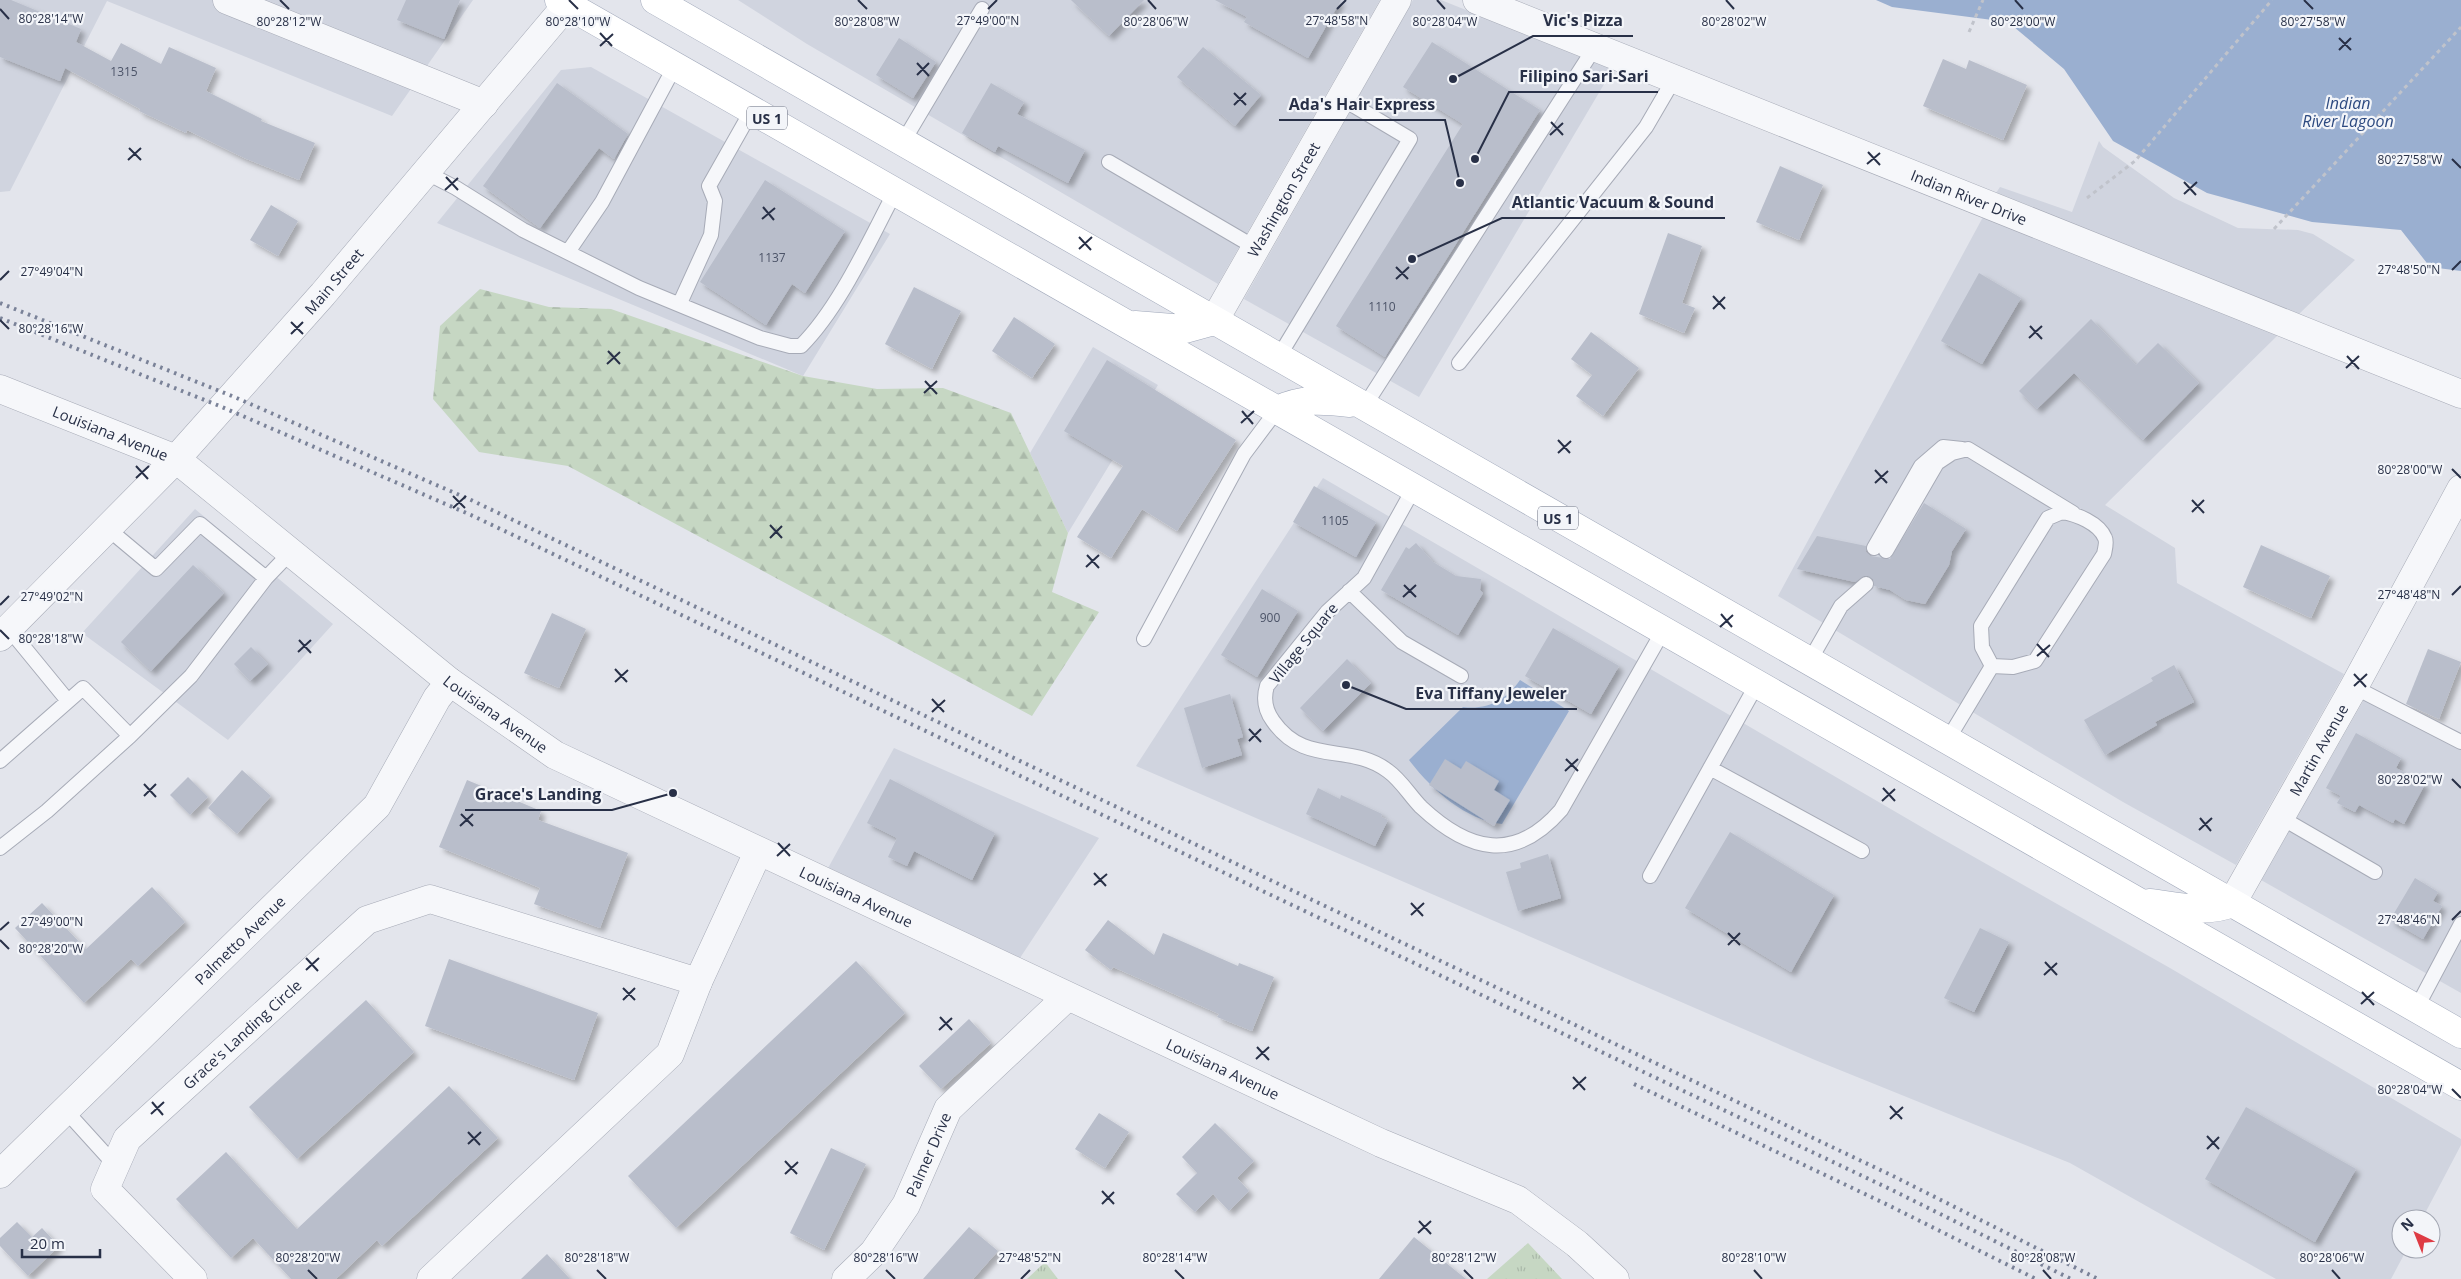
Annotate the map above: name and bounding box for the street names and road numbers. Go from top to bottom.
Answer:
road number: US 1 [747,106,787,130]
street label: Washington Street [1243,138,1324,260]
street label: Indian River Drive [1908,165,2030,229]
street label: Main Street [300,244,367,318]
street label: Louisiana Avenue [50,401,171,465]
road number: US 1 [1538,506,1578,530]
street label: Village Square [1264,598,1342,688]
street label: Louisiana Avenue [439,671,552,757]
street label: Martin Avenue [2285,700,2352,799]
street label: Louisiana Avenue [796,861,916,932]
street label: Palmetto Avenue [190,891,289,989]
street label: Grace's Landing Circle [178,975,305,1093]
street label: Louisiana Avenue [1163,1034,1283,1104]
street label: Palmer Drive [901,1109,955,1200]

